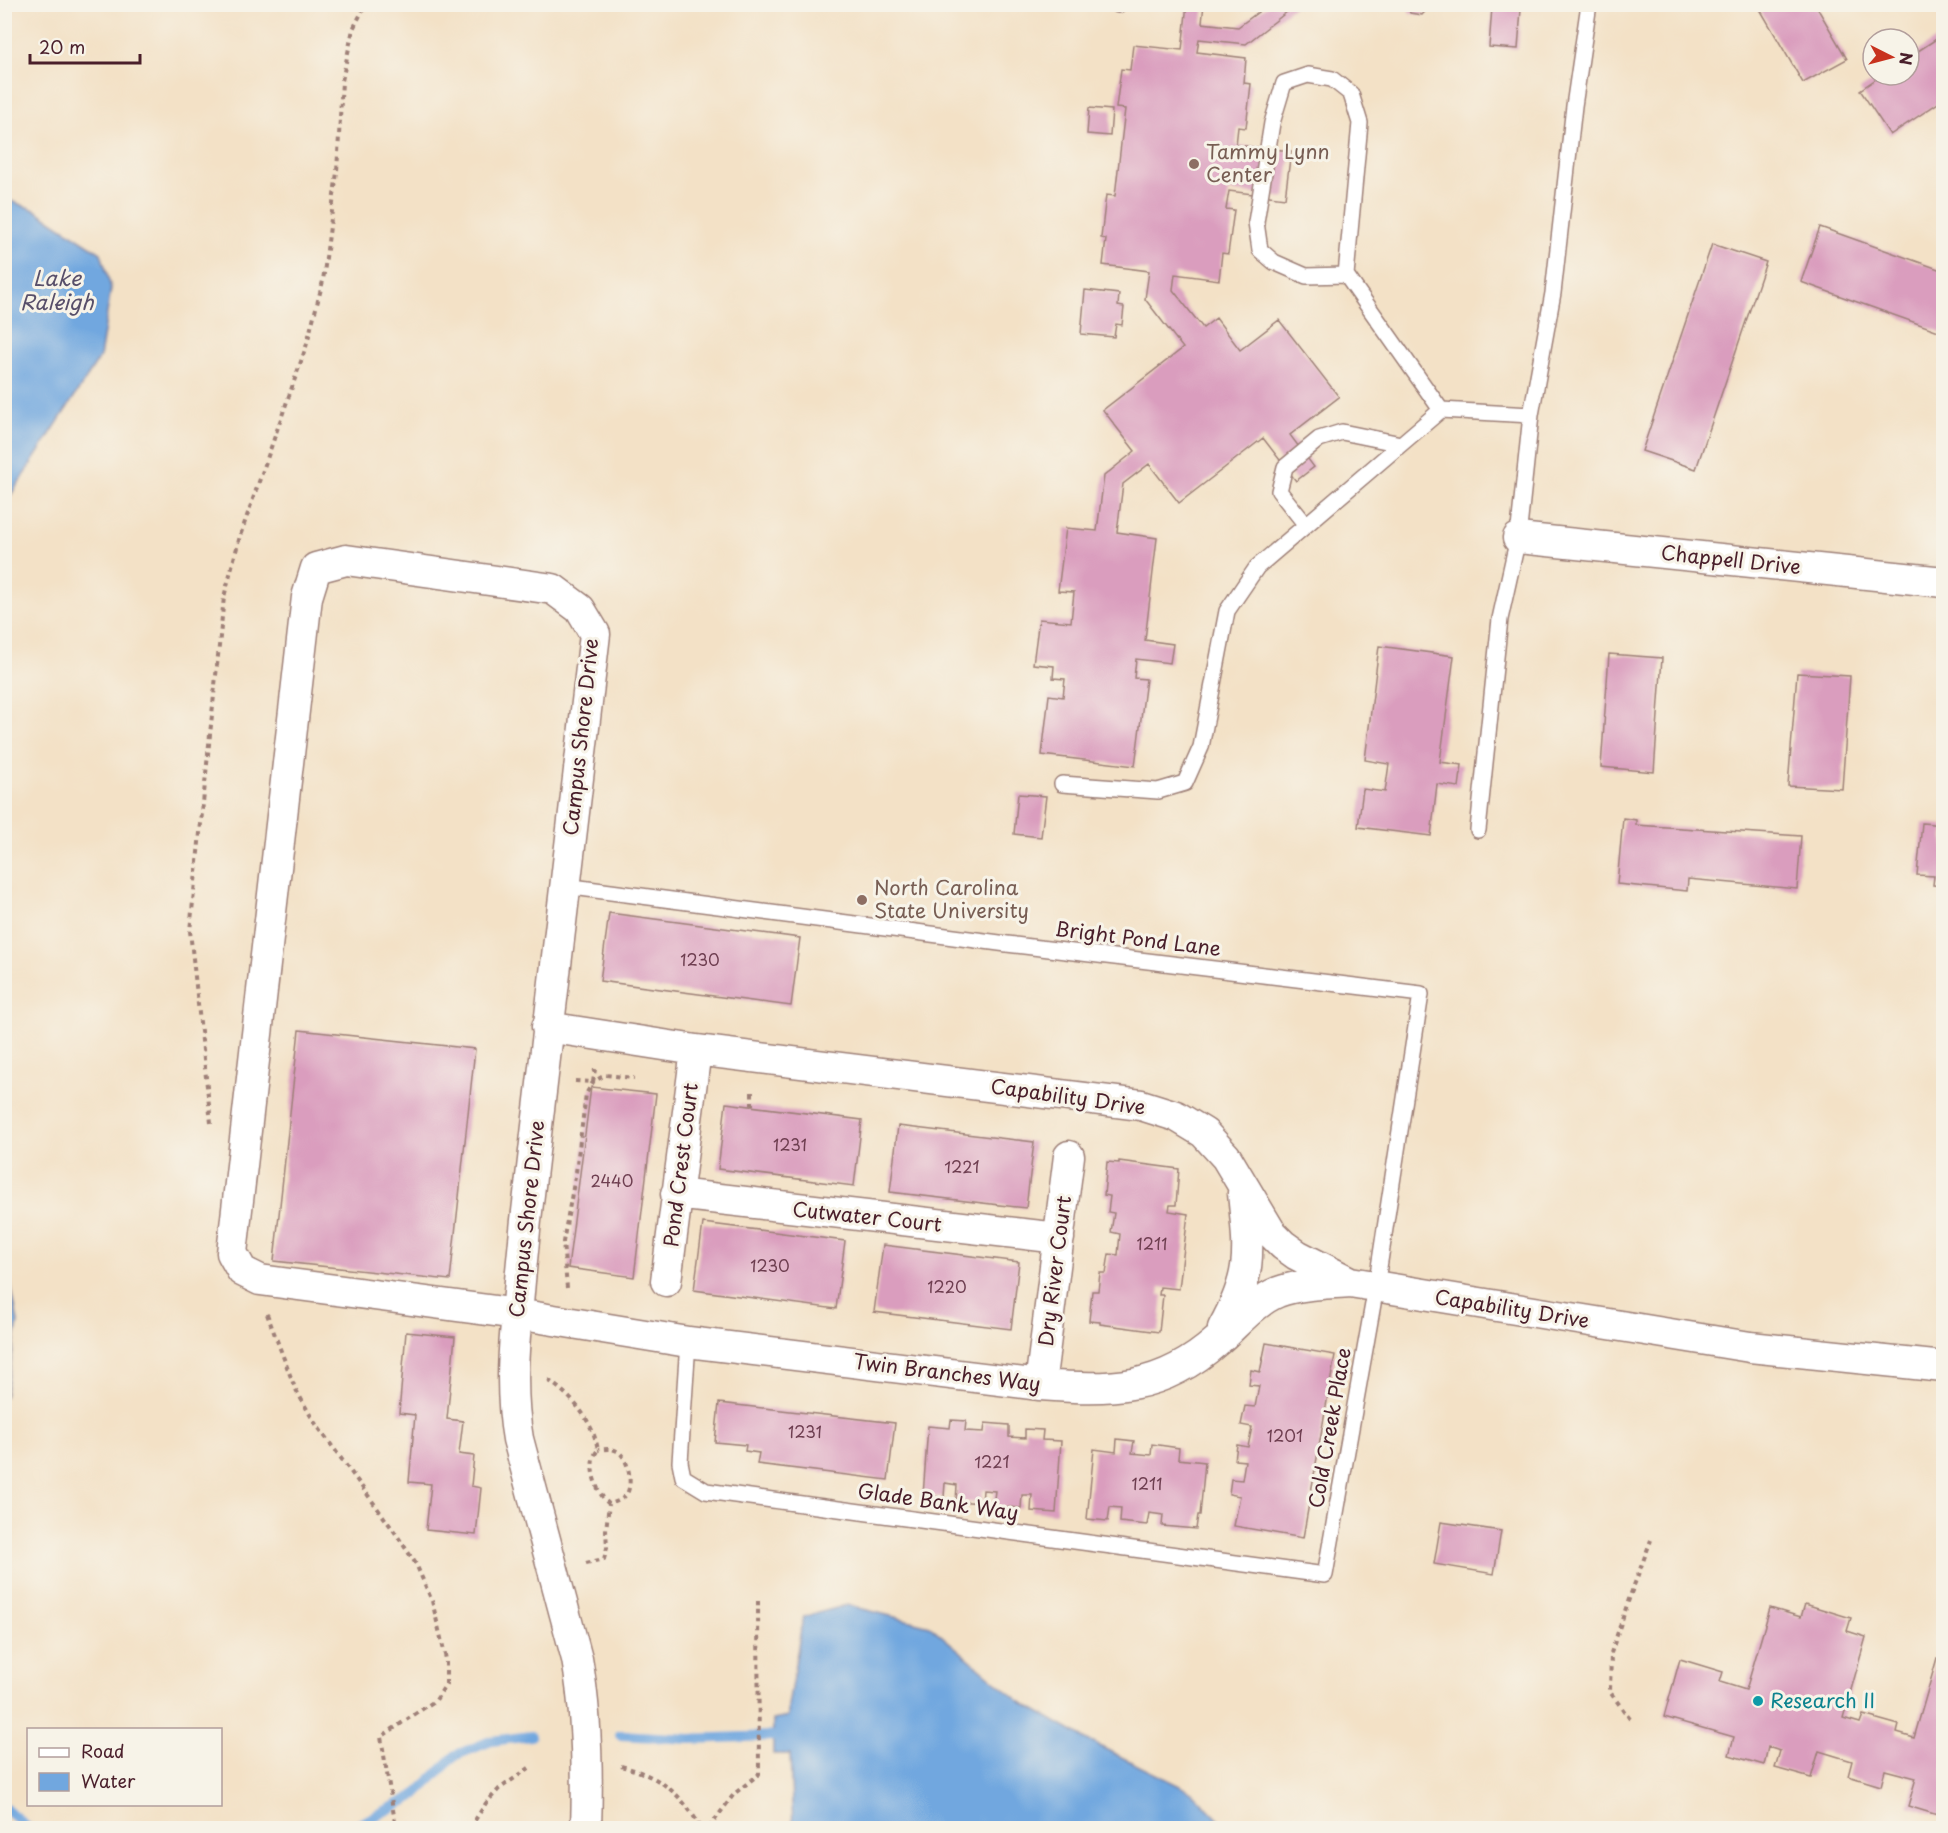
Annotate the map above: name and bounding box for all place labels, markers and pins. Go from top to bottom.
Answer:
place label: Tammy Lynn Center [1206,136,1330,189]
marker: Tammy Lynn Center [1187,157,1201,171]
place label: North Carolina State University [874,872,1029,925]
marker: North Carolina State University [855,893,869,907]
place label: Research II [1770,1685,1875,1715]
marker: Research II [1751,1694,1765,1708]

